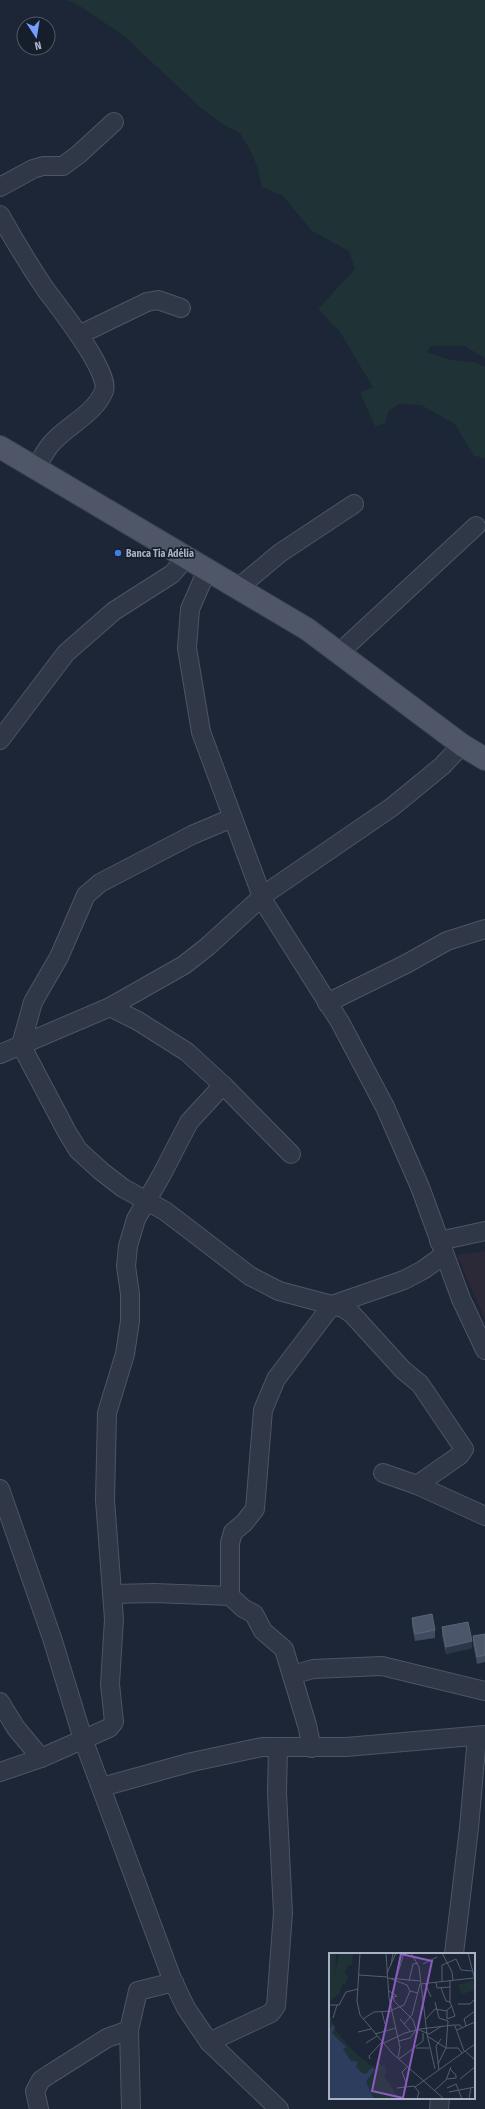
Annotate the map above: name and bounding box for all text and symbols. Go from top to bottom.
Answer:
north arrow [16,16,56,56]
text: N [33,38,43,52]
place label: Banca Tia Adélia [126,547,194,560]
marker: Banca Tia Adélia [113,548,123,558]
inset map [329,1953,475,2099]

